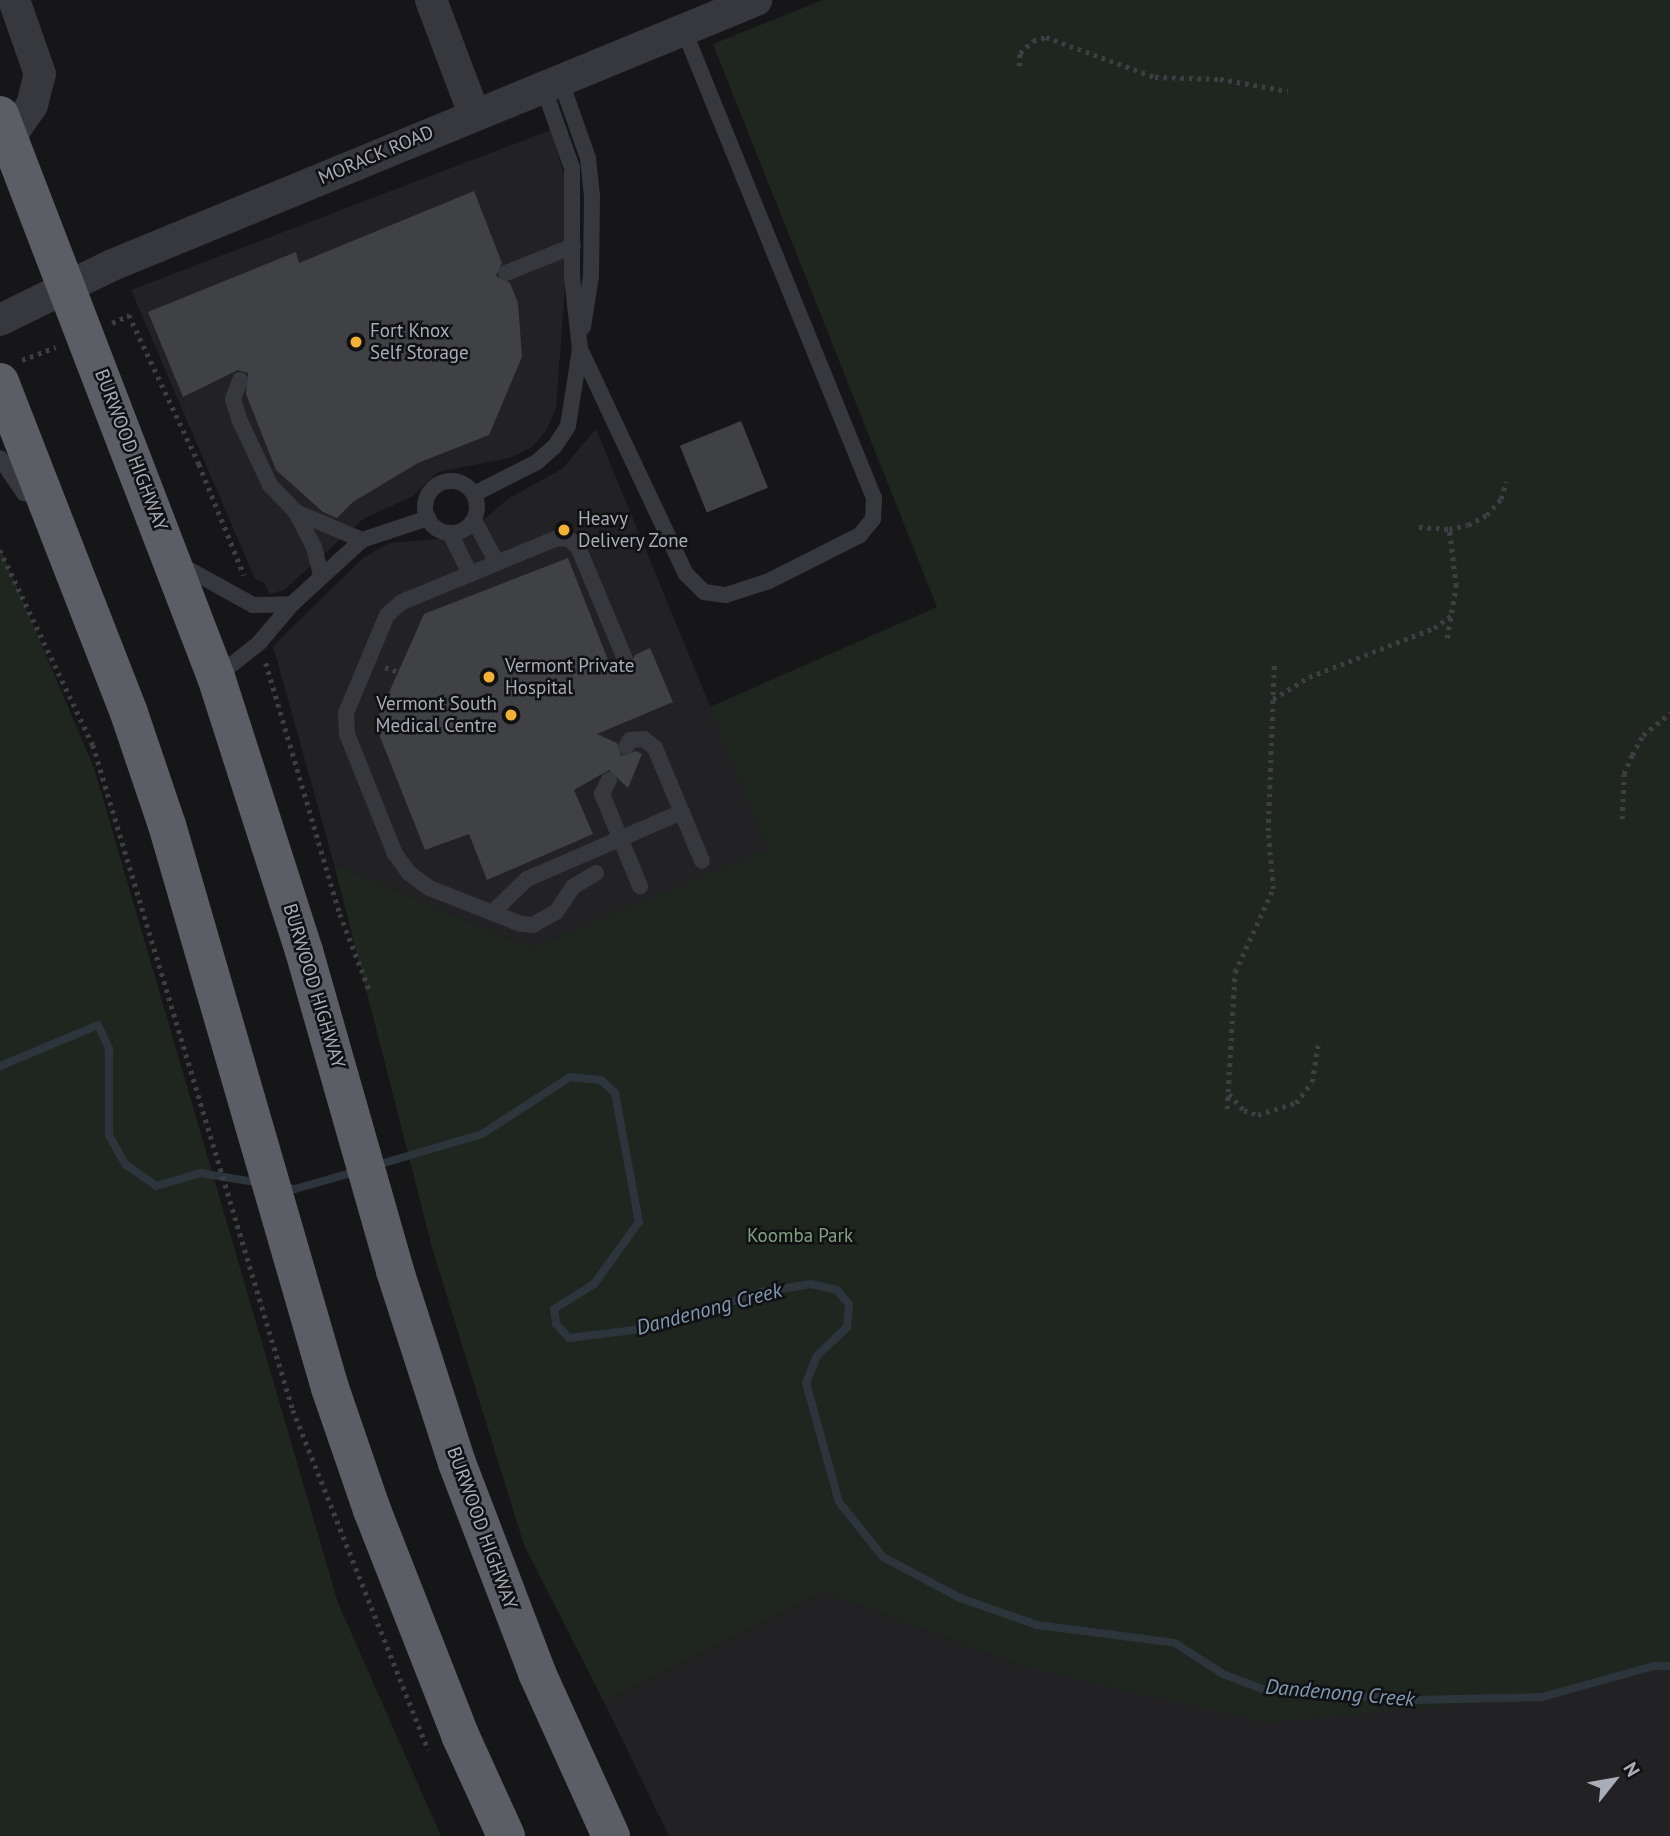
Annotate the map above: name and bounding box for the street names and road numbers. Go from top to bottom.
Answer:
street label: MORACK ROAD [315,120,437,190]
street label: BURWOOD HIGHWAY [90,366,172,534]
street label: BURWOOD HIGHWAY [278,901,350,1071]
street label: BURWOOD HIGHWAY [442,1444,522,1612]

